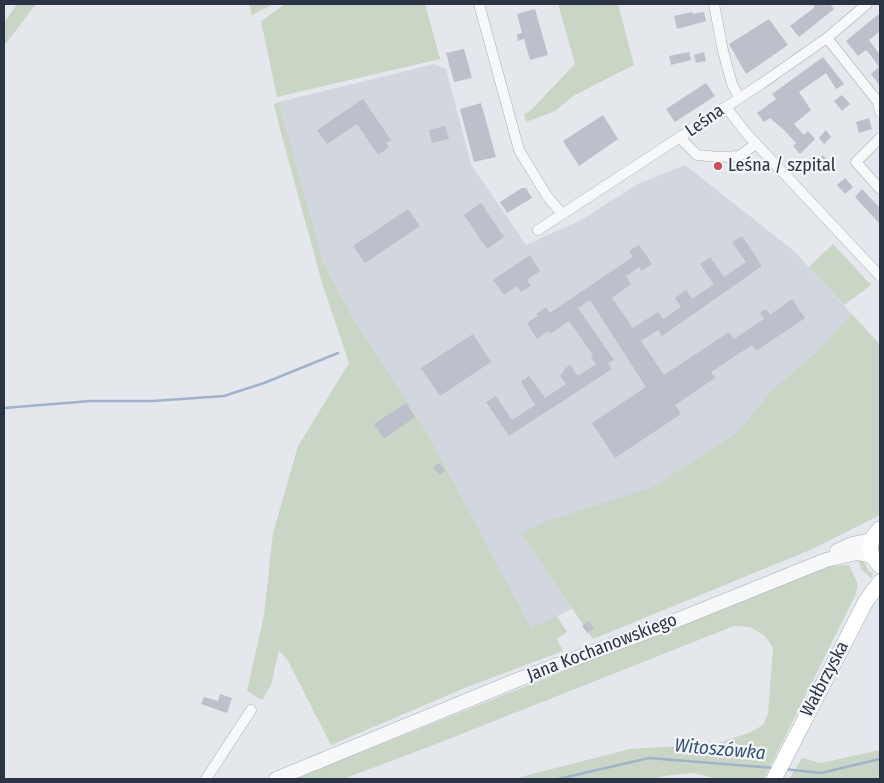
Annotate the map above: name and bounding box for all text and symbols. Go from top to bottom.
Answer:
street label: Leśna [681,100,729,142]
place label: Leśna / szpital [728,155,835,177]
marker: Leśna / szpital [712,160,724,172]
street label: Jana Kochanowskiego [524,609,680,687]
street label: Wałbrzyska [796,638,854,720]
water label: Witoszówka [673,735,767,765]

